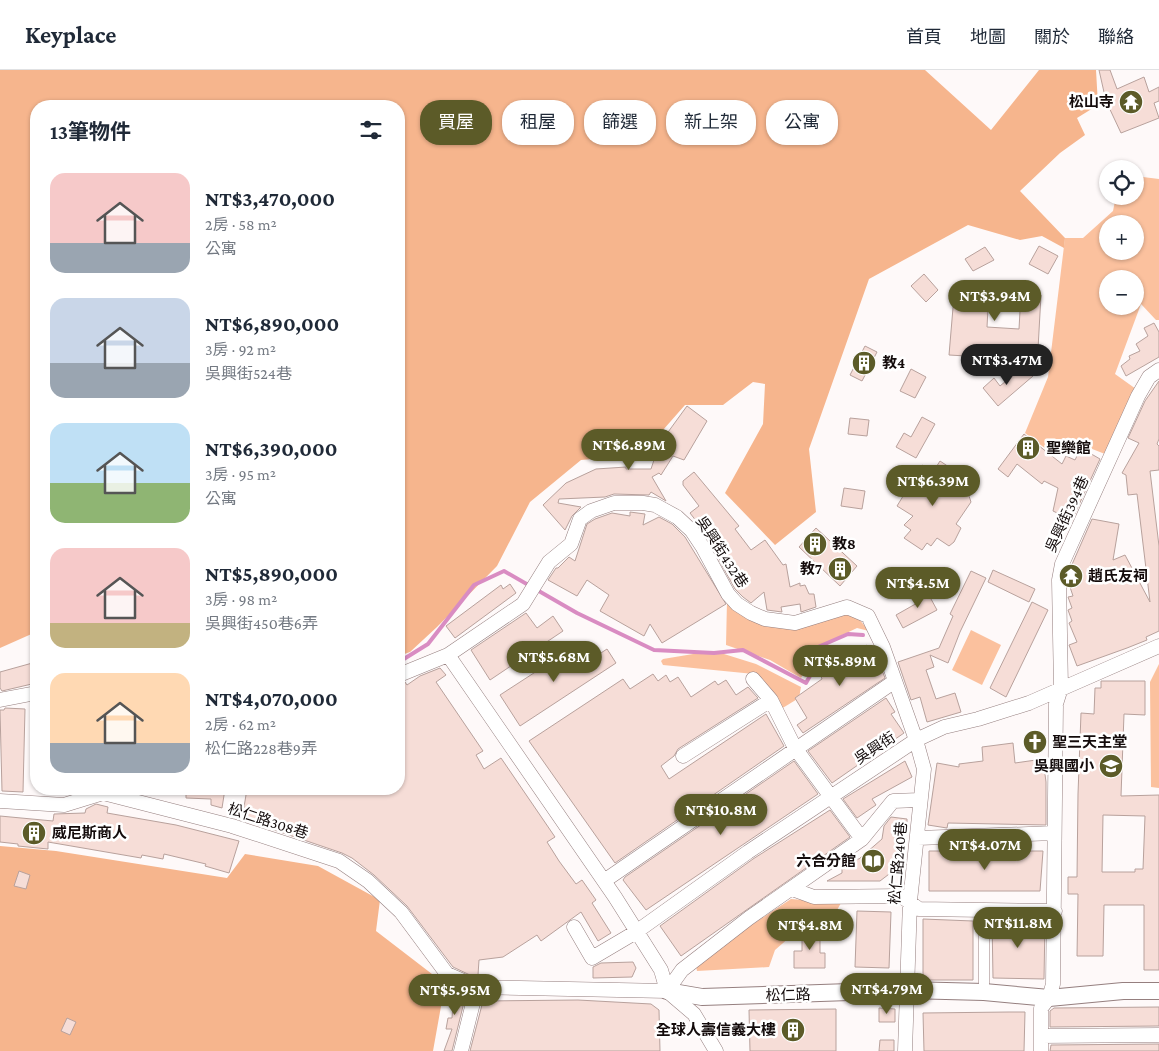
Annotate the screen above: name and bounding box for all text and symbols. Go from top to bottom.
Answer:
text: Keyplace [25,21,116,48]
text: 首頁 [906,27,942,47]
text: 地圖 [970,27,1006,47]
text: 關於 [1034,27,1070,47]
text: 聯絡 [1098,27,1134,47]
temple icon: 松山寺 [1118,89,1144,115]
place label: 松山寺 [1069,94,1114,110]
chip: 買屋 [420,100,492,145]
chip: 租屋 [502,100,574,145]
chip: 篩選 [584,100,656,145]
chip: 新上架 [666,100,756,145]
chip: 公寓 [766,100,838,145]
icon: filters [357,116,385,144]
text: 13筆物件 [50,120,131,144]
map controls [1099,160,1144,315]
button: locate [1099,160,1144,205]
text: NT$3,470,000 [205,187,335,211]
icon: home [90,193,150,253]
button: + [1099,215,1144,260]
text: 2房 · 58 m² [205,216,277,233]
text: 公寓 [205,240,237,257]
button: − [1099,270,1144,315]
pin: NT$3.94M [943,280,1047,322]
text: NT$3.94M [959,287,1031,304]
text: NT$6,890,000 [205,312,339,336]
icon: home [90,318,150,378]
text: 3房 · 92 m² [205,341,276,358]
pin: NT$3.47M [955,344,1059,386]
building icon: 教4 [851,350,877,376]
text: NT$3.47M [972,351,1042,368]
place label: 教4 [882,355,905,371]
text: 吳興街524巷 [205,365,292,382]
pin: NT$6.89M [577,428,681,471]
building icon: 聖樂館 [1015,435,1041,461]
text: NT$6.89M [592,436,666,453]
text: NT$6,390,000 [205,437,337,461]
place label: 聖樂館 [1046,440,1091,456]
icon: home [90,443,150,503]
pin: NT$6.39M [881,464,985,507]
text: 3房 · 95 m² [205,466,276,483]
text: NT$6.39M [897,472,969,489]
street label: 吳興街394巷 [1042,473,1092,555]
text: 公寓 [205,490,237,507]
street label: 吳興街432巷 [693,513,751,591]
building icon: 教8 [802,531,828,557]
place label: 教8 [832,536,856,552]
building icon: 教7 [827,556,853,582]
place label: 教7 [800,561,822,577]
text: NT$5,890,000 [205,562,338,586]
temple icon: 趙氏友祠 [1058,563,1084,589]
pin: NT$4.5M [872,566,964,609]
icon: home [90,568,150,628]
place label: 趙氏友祠 [1088,568,1148,584]
text: NT$4.5M [886,574,950,591]
text: 3房 · 98 m² [205,591,277,608]
text: 吳興街450巷6弄 [205,615,318,632]
pin: NT$5.68M [502,640,606,683]
pin: NT$5.89M [788,644,892,687]
text: NT$5.68M [518,648,590,665]
text: NT$5.89M [804,652,876,669]
text: NT$4,070,000 [205,687,338,711]
icon: home [90,693,150,753]
text: 2房 · 62 m² [205,716,276,733]
street label: 吳興街 [852,729,898,767]
church icon: 聖三天主堂 [1022,729,1048,755]
place label: 聖三天主堂 [1052,734,1127,750]
text: 松仁路228巷9弄 [205,740,317,757]
school or university icon: 吳興國小 [1098,753,1124,779]
place label: 吳興國小 [1034,758,1095,774]
pin: NT$10.8M [669,794,773,836]
street label: 松仁路308巷 [226,800,310,842]
text: NT$10.8M [685,801,757,818]
building icon: 威尼斯商人 [21,820,47,846]
street label: 松仁路240巷 [886,821,910,905]
place label: 威尼斯商人 [52,824,127,841]
pin: NT$4.07M [933,828,1037,871]
text: NT$4.07M [949,836,1021,853]
library icon: 六合分館 [860,848,886,874]
place label: 六合分館 [796,853,856,869]
pin: NT$11.8M [966,906,1070,949]
pin: NT$4.8M [764,908,856,951]
text: NT$11.8M [984,914,1052,931]
text: NT$4.8M [778,916,842,933]
pin: NT$4.79M [835,972,939,1015]
pin: NT$5.95M [403,974,507,1016]
text: NT$4.79M [851,980,923,997]
text: NT$5.95M [420,981,490,998]
street label: 松仁路 [765,986,811,1004]
building icon: 全球人壽信義大樓 [780,1017,806,1043]
place label: 全球人壽信義大樓 [656,1022,776,1038]

